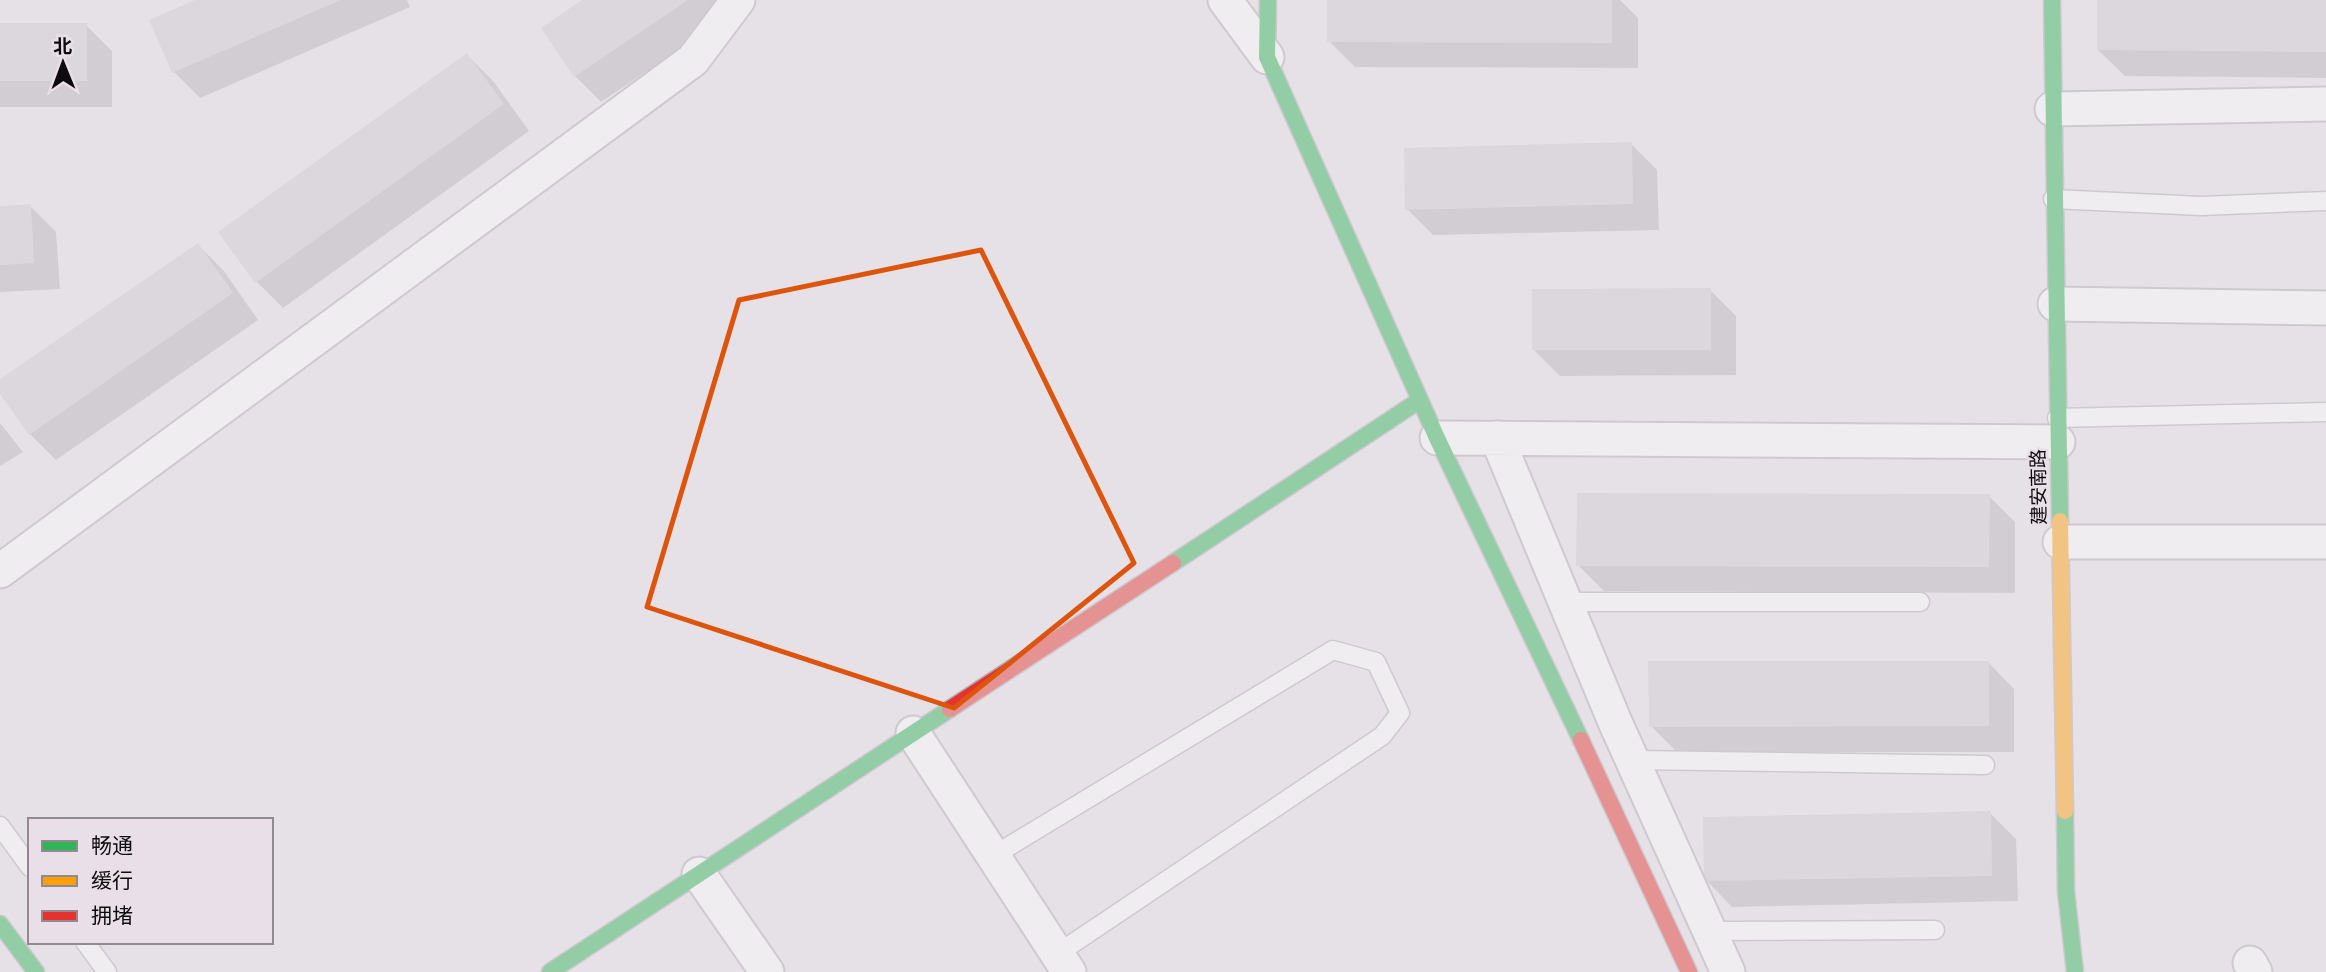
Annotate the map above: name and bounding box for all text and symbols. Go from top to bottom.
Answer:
north arrow [28,28,98,98]
text: 北 [53,35,72,58]
street label: 建安南路 [2026,449,2051,525]
legend [28,818,273,944]
text: 畅通 [91,833,133,858]
text: 缓行 [91,868,133,893]
text: 拥堵 [91,903,133,928]

